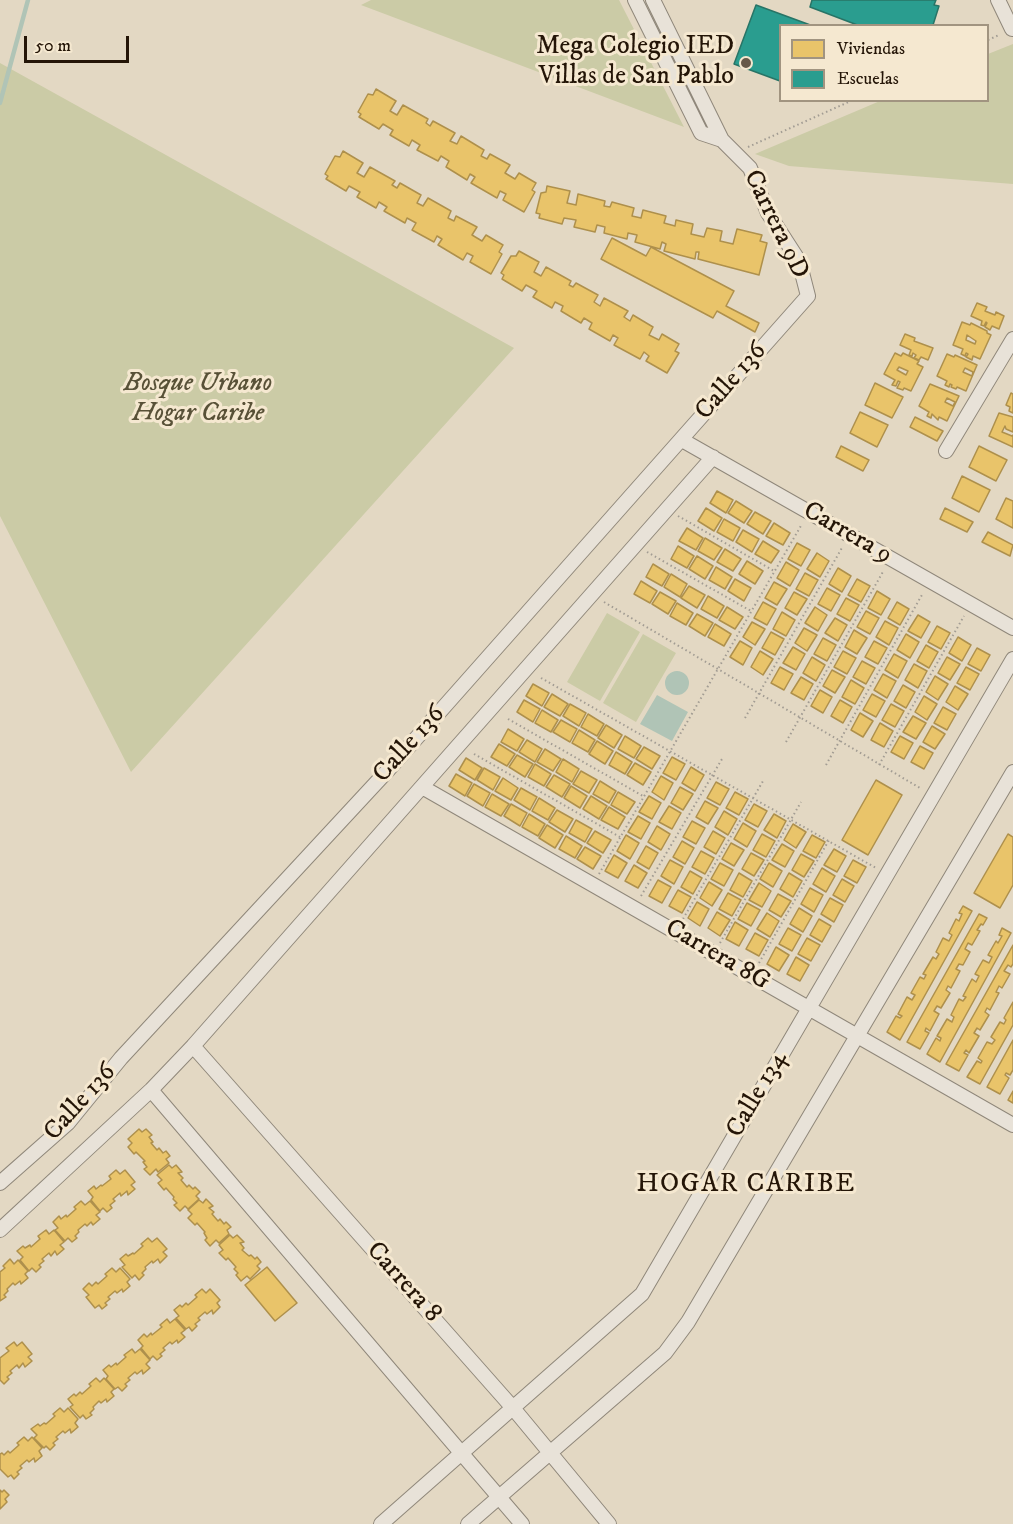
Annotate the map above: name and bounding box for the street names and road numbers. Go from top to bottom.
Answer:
street label: Carrera 9D [735,166,815,284]
street label: Calle 136 [690,337,774,427]
street label: Carrera 9 [797,496,897,572]
street label: Calle 136 [367,700,453,790]
street label: Carrera 8G [659,914,775,998]
street label: Calle 134 [721,1046,795,1144]
street label: Calle 136 [38,1058,124,1148]
street label: Carrera 8 [359,1236,447,1330]

